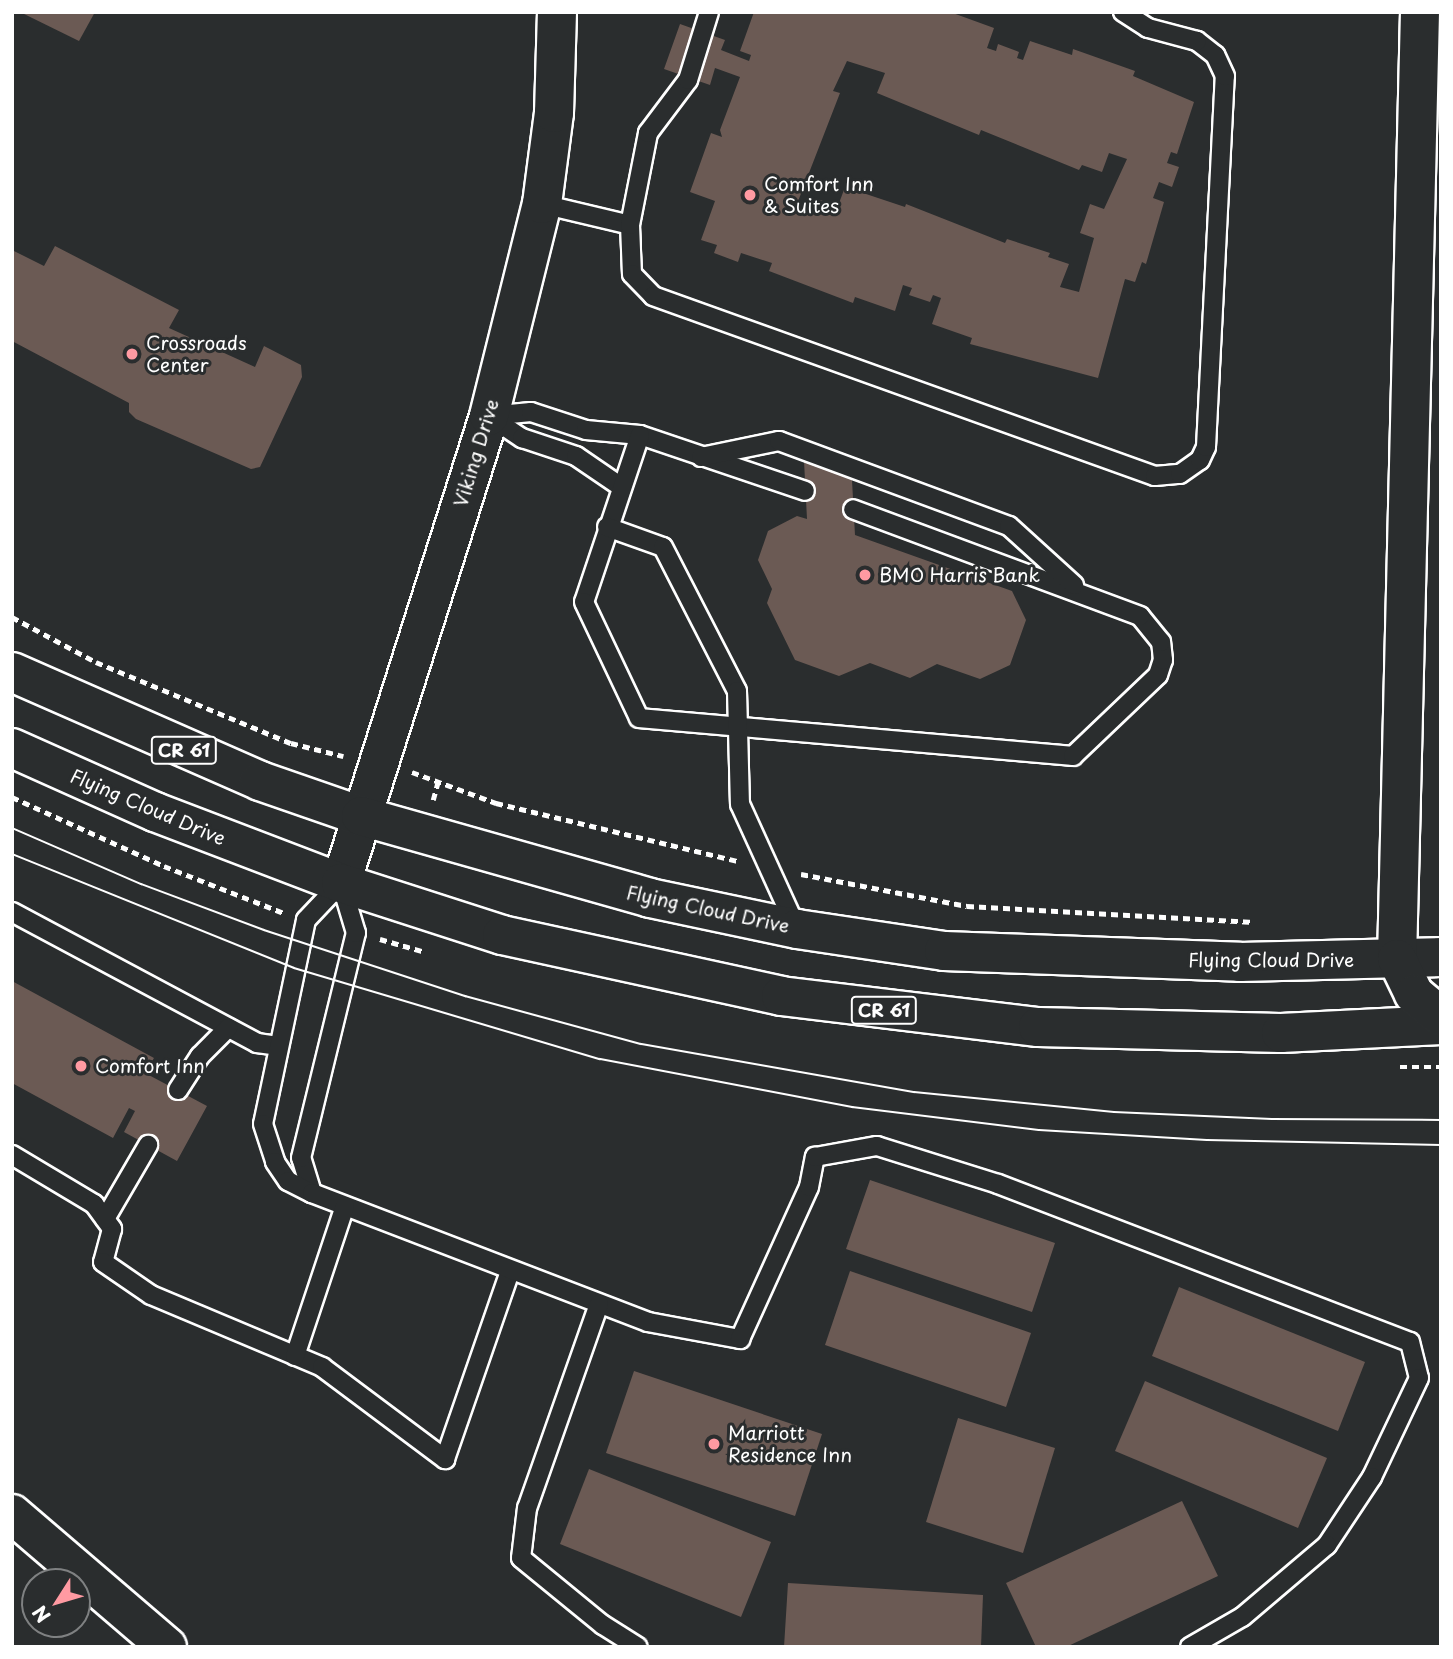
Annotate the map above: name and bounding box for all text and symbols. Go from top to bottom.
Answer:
place label: Comfort Inn & Suites [764,173,875,217]
marker: Comfort Inn & Suites [742,187,758,203]
place label: Crossroads Center [146,332,247,376]
marker: Crossroads Center [124,346,140,362]
street label: Viking Drive [449,396,503,510]
place label: BMO Harris Bank [879,564,1043,586]
marker: BMO Harris Bank [857,567,873,583]
road number: CR 61 [149,736,219,764]
street label: Flying Cloud Drive [67,764,229,850]
street label: Flying Cloud Drive [624,881,792,937]
street label: Flying Cloud Drive [1188,949,1354,971]
road number: CR 61 [849,995,919,1024]
place label: Comfort Inn [95,1055,206,1077]
marker: Comfort Inn [73,1058,89,1074]
place label: Marriott Residence Inn [728,1422,851,1466]
marker: Marriott Residence Inn [706,1436,722,1452]
north arrow [21,1568,91,1638]
text: N [25,1600,57,1629]

